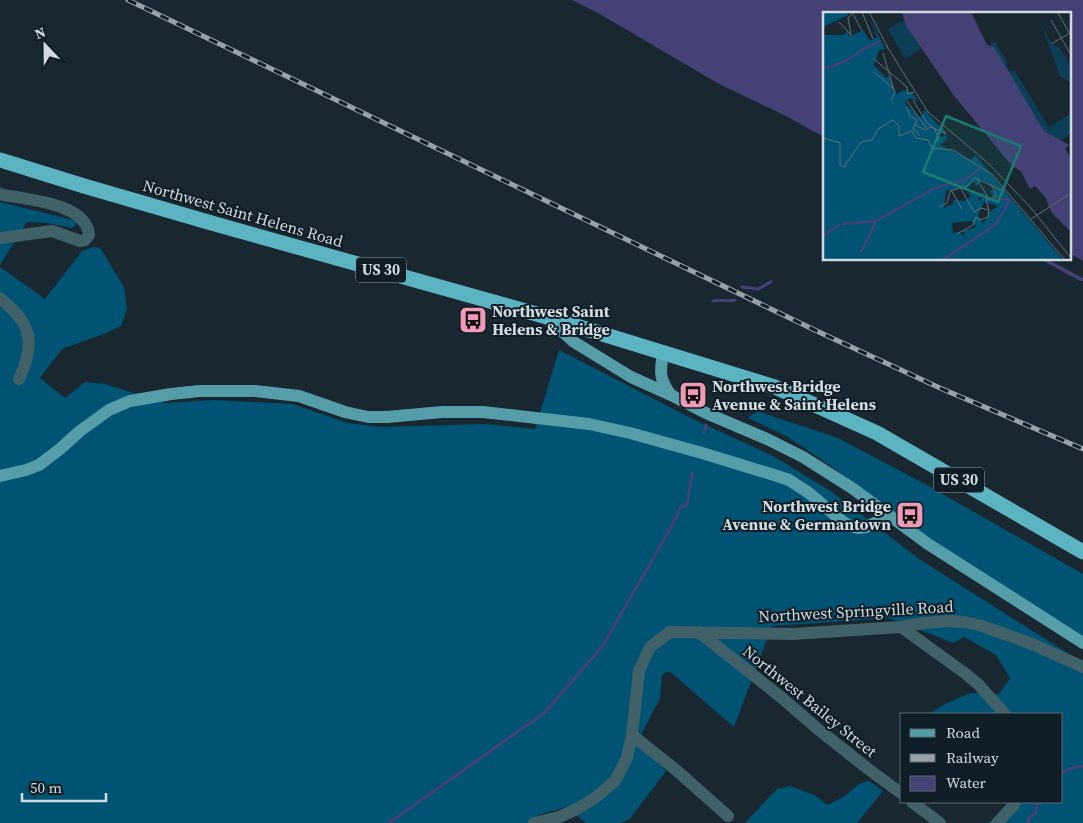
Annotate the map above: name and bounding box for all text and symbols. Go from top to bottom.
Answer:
inset map [823,12,1070,260]
north arrow [20,20,70,70]
text: N [32,22,49,44]
street label: Northwest Saint Helens Road [140,174,346,252]
road number: US 30 [356,258,406,282]
place label: Northwest Saint Helens & Bridge [492,300,610,340]
bus stop icon: Northwest Saint Helens & Bridge [458,305,488,335]
place label: Northwest Bridge Avenue & Saint Helens [712,375,876,415]
bus stop icon: Northwest Bridge Avenue & Saint Helens [678,380,708,410]
road number: US 30 [934,468,984,492]
place label: Northwest Bridge Avenue & Germantown [722,495,891,535]
bus stop icon: Northwest Bridge Avenue & Germantown [895,500,925,530]
street label: Northwest Springville Road [758,595,954,627]
street label: Northwest Bailey Street [738,640,882,763]
legend [900,713,1063,803]
text: Road [946,722,980,743]
text: Railway [946,747,999,768]
scale bar [22,770,106,802]
text: Water [946,772,987,793]
text: 50 m [30,777,62,798]

